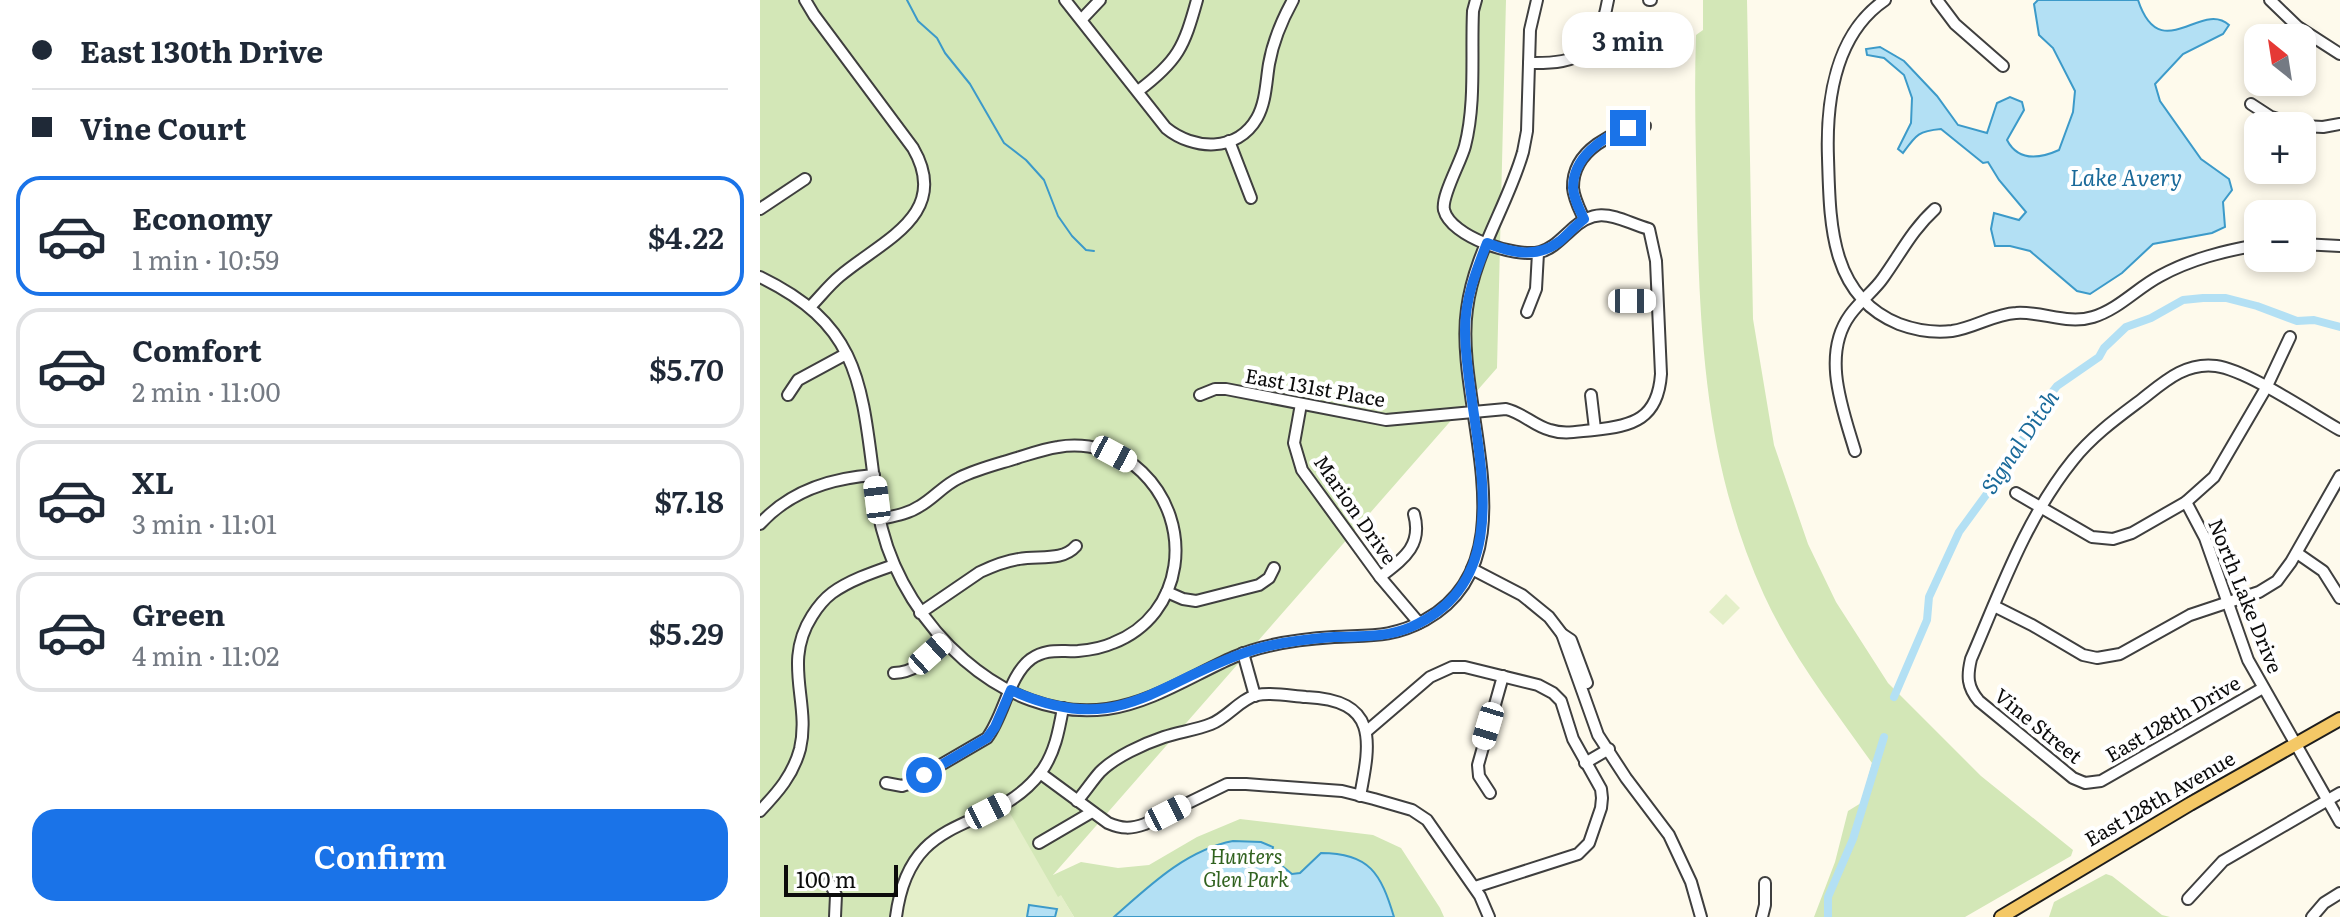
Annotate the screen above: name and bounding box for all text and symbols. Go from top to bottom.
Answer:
callout: 3 min [1562,12,1694,68]
text: 3 min [1592,20,1664,59]
north arrow [2244,24,2316,96]
map controls [2244,24,2316,272]
text: East 130th Drive [80,28,323,72]
text: Vine Court [80,105,246,149]
route end [1610,110,1646,146]
button: + [2244,112,2316,184]
water label: Lake Avery [2070,160,2182,193]
text: Economy [132,195,272,239]
icon: car [36,200,108,272]
button: − [2244,200,2316,272]
text: $4.22 [648,214,724,258]
text: 1 min · 10:59 [132,239,279,278]
car [1608,289,1656,313]
text: Comfort [132,327,262,371]
icon: car [36,332,108,404]
text: $5.70 [649,346,724,390]
street label: East 131st Place [1243,359,1388,413]
text: 2 min · 11:00 [132,371,280,410]
water label: Signal Ditch [1972,382,2066,500]
car [1087,432,1141,476]
street label: Marion Drive [1308,448,1406,570]
text: XL [132,459,174,503]
icon: car [36,464,108,536]
car [862,475,892,525]
text: $7.18 [654,478,724,522]
text: 3 min · 11:01 [132,503,277,542]
street label: North Lake Drive [2202,513,2292,677]
text: Green [132,591,225,635]
icon: car [36,596,108,668]
text: $5.29 [648,610,724,654]
car [904,629,956,679]
text: 4 min · 11:02 [132,635,279,674]
street label: East 128th Drive [2099,666,2245,768]
street label: Vine Street [1989,679,2090,769]
car [1470,700,1506,752]
street label: East 128th Avenue [2078,742,2240,853]
route start [906,757,942,793]
car [961,789,1015,833]
car [1141,791,1195,835]
button: Confirm [32,809,728,901]
park label: Hunters Glen Park [1203,840,1289,893]
scale bar [784,861,898,897]
text: 100 m [796,862,856,895]

